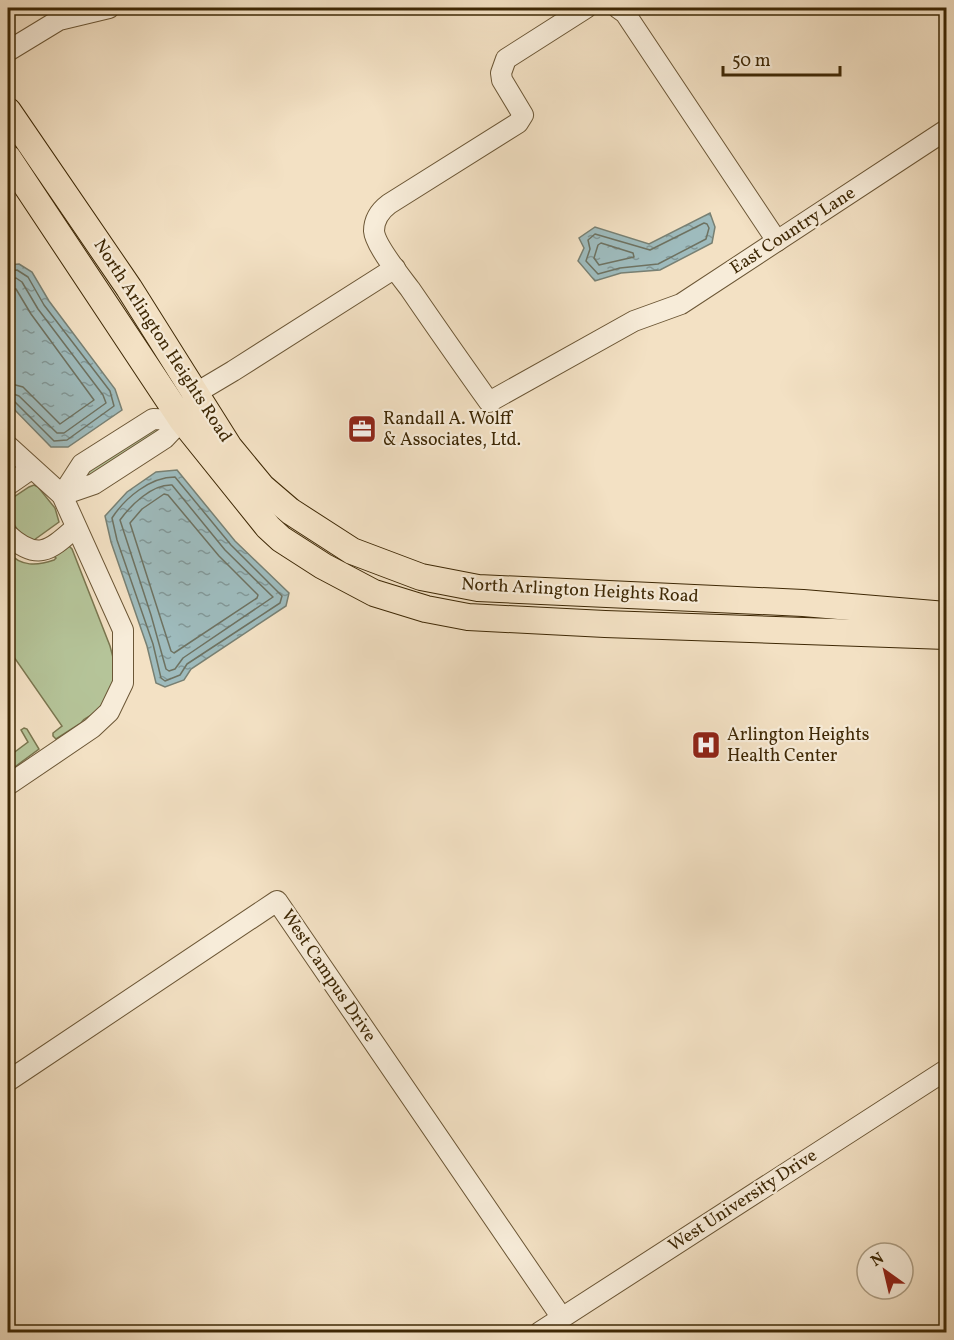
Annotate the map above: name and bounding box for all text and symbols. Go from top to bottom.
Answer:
scale bar [723,39,840,77]
text: 50 m [732,49,771,74]
street label: East Country Lane [726,181,860,281]
street label: North Arlington Heights Road [87,234,237,448]
place label: Randall A. Wolff & Associates, Ltd. [383,407,521,453]
office icon: Randall A. Wolff & Associates, Ltd. [346,413,378,445]
street label: North Arlington Heights Road [461,572,699,610]
place label: Arlington Heights Health Center [727,723,869,769]
hospital icon: Arlington Heights Health Center [690,729,722,761]
street label: West Campus Drive [274,905,382,1047]
street label: West University Drive [664,1143,822,1259]
north arrow [855,1241,915,1301]
text: N [867,1248,889,1273]

